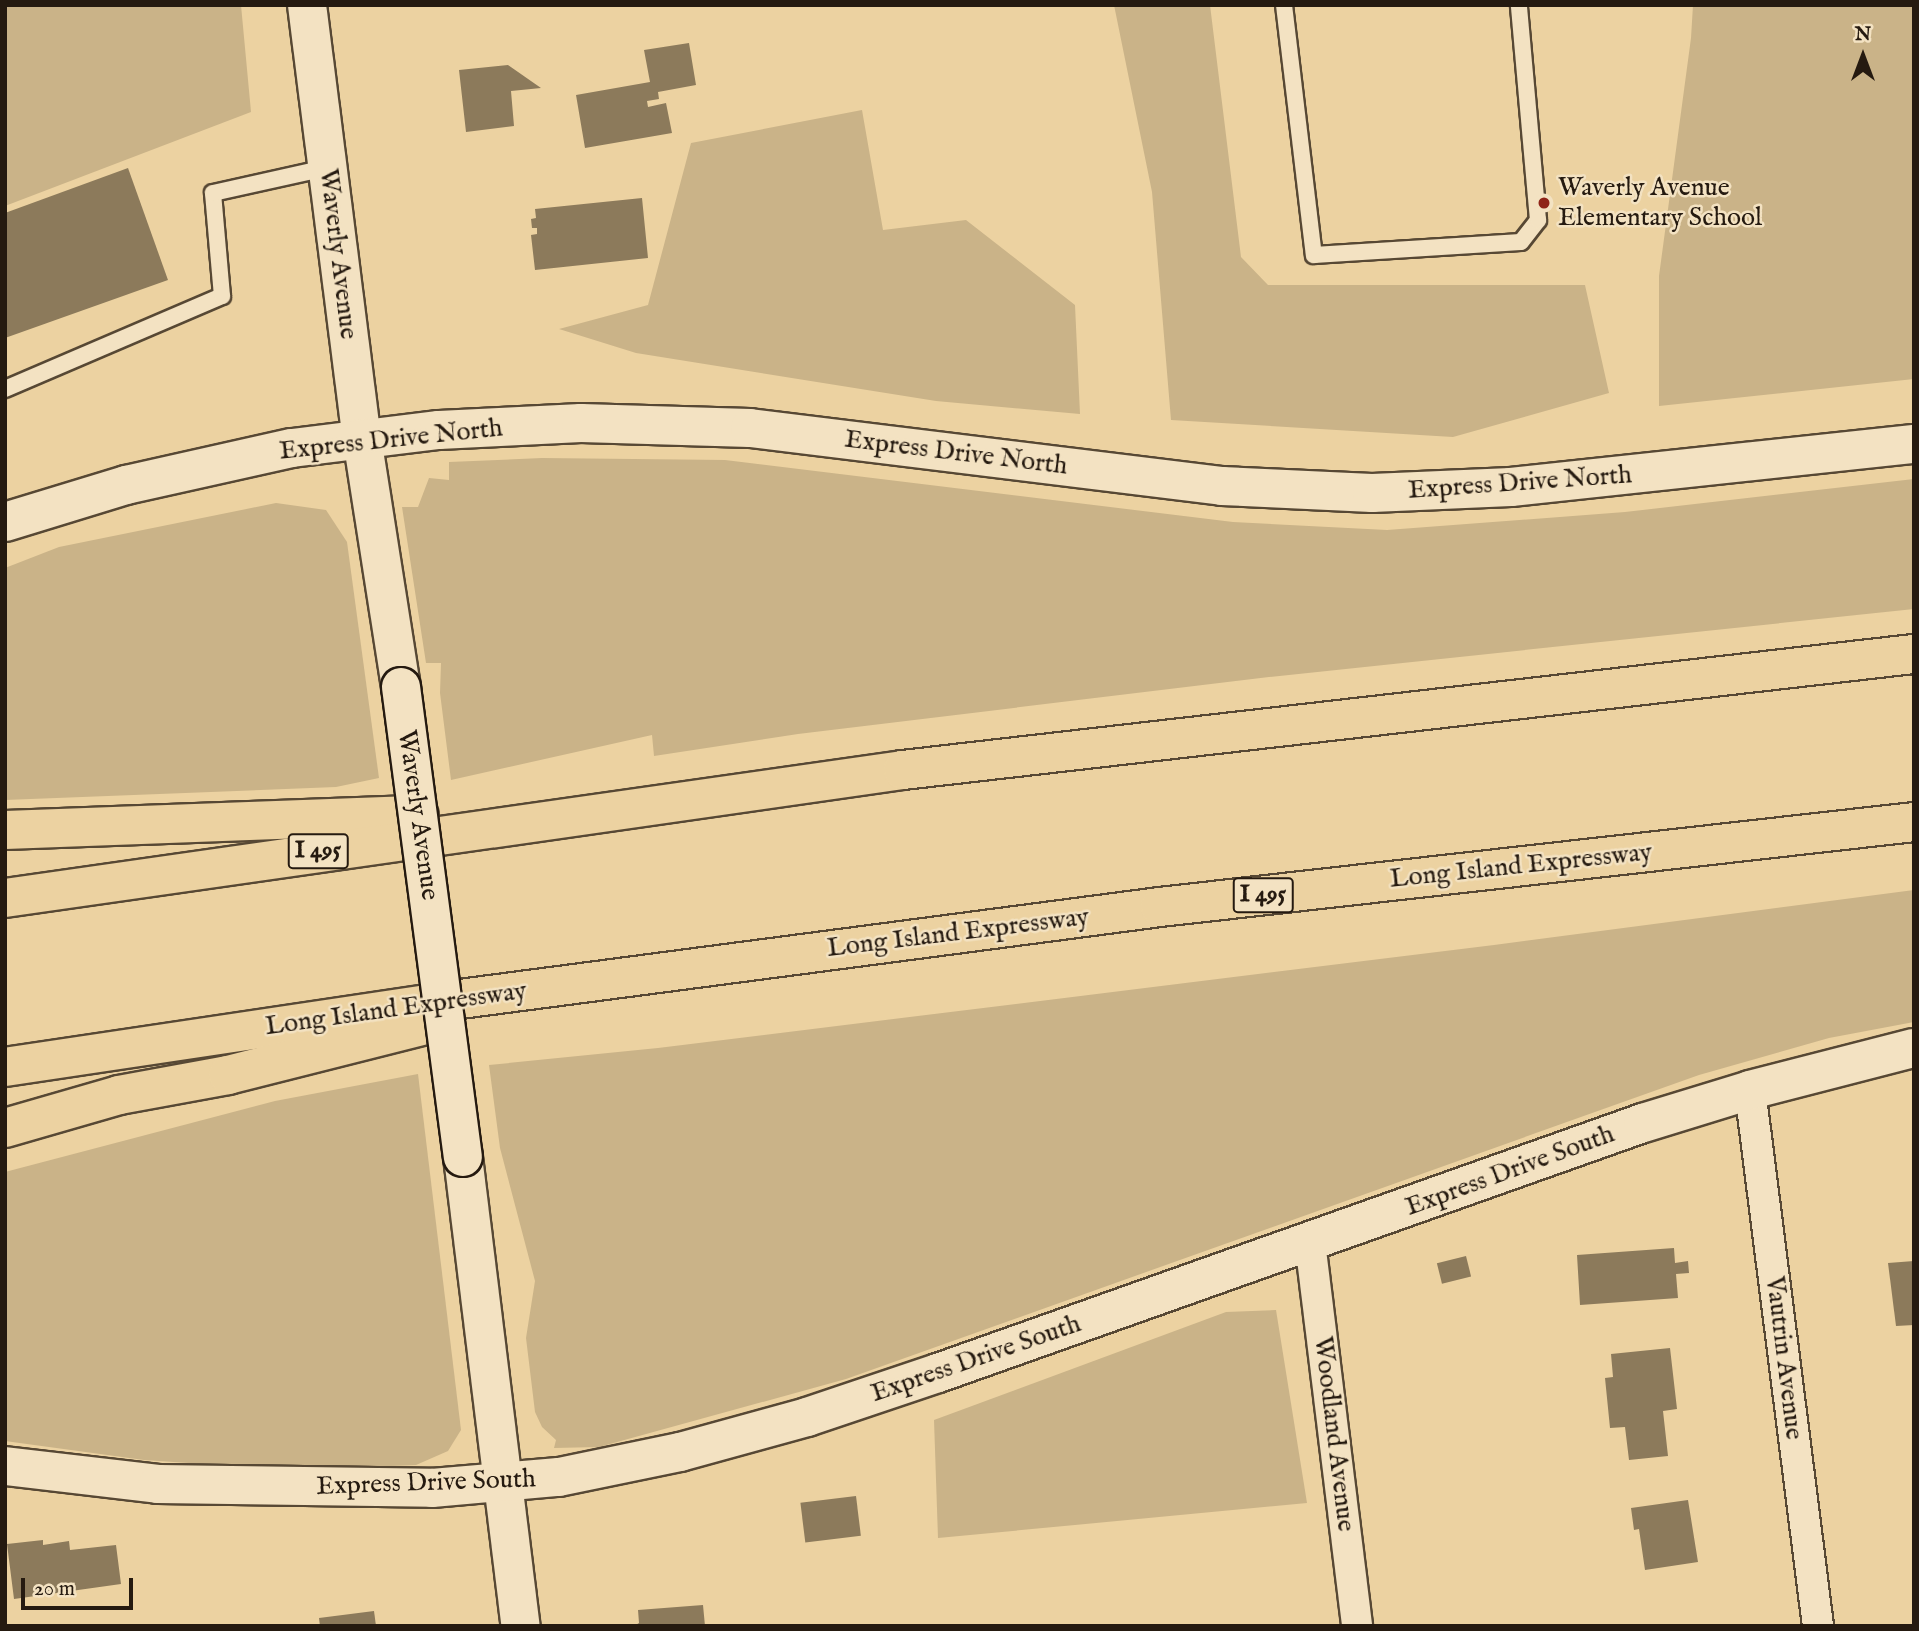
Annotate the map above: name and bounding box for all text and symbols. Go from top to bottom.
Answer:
north arrow [1828,21,1898,91]
text: N [1855,23,1871,47]
street label: Waverly Avenue [312,167,364,341]
place label: Waverly Avenue Elementary School [1558,172,1762,234]
marker: Waverly Avenue Elementary School [1536,195,1552,211]
street label: Express Drive North [278,413,504,467]
street label: Express Drive North [843,424,1069,482]
street label: Express Drive North [1407,460,1633,506]
street label: Waverly Avenue [391,728,445,902]
road number: I 495 [286,830,350,872]
street label: Long Island Expressway [1388,837,1654,895]
road number: I 495 [1232,874,1294,916]
street label: Long Island Expressway [825,901,1091,965]
street label: Long Island Expressway [263,975,529,1043]
street label: Express Drive South [1401,1119,1619,1223]
street label: Vautrin Avenue [1758,1274,1810,1442]
street label: Express Drive South [867,1308,1085,1410]
street label: Woodland Avenue [1307,1335,1361,1533]
street label: Express Drive South [316,1464,536,1502]
scale bar [24,1564,136,1608]
text: 20 m [34,1576,75,1603]

